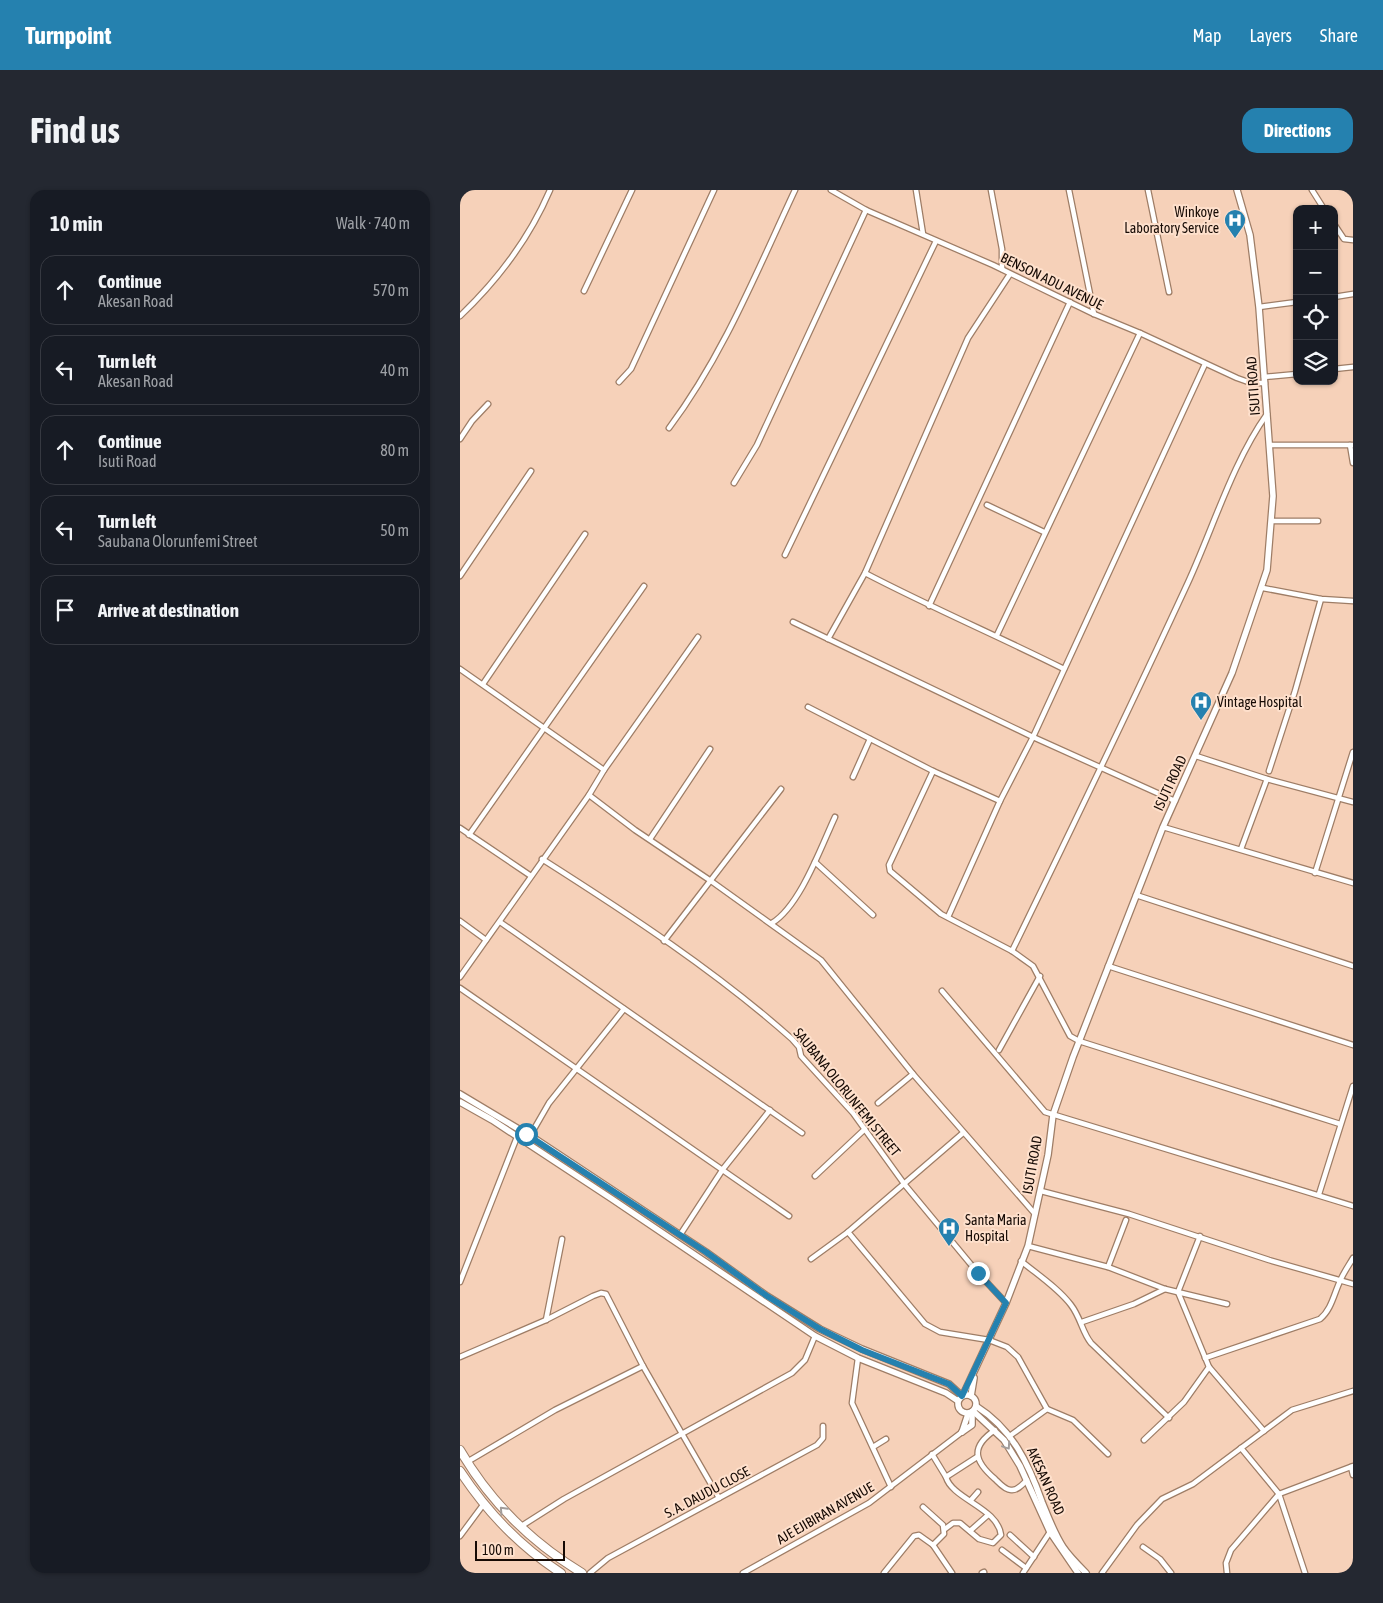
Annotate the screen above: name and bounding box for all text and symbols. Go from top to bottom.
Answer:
text: Turnpoint [25,22,111,49]
text: Map [1192,25,1221,46]
text: Layers [1249,25,1292,46]
text: Share [1320,25,1358,46]
button: Directions [1242,108,1353,153]
text: Find us [30,110,120,150]
place label: Winkoye Laboratory Service [1124,204,1219,236]
map controls [1293,205,1338,385]
button: + [1293,205,1338,250]
hospital icon: Winkoye Laboratory Service [1223,208,1247,239]
text: 10 min [50,211,103,235]
text: Walk · 740 m [336,214,410,232]
street label: BENSON ADU AVENUE [998,249,1106,313]
button: − [1293,250,1338,295]
text: Continue [98,270,162,292]
icon: ahead [51,276,79,304]
text: 570 m [373,281,409,299]
text: Akesan Road [98,292,173,310]
button: locate [1293,295,1338,340]
button: layers [1293,340,1338,385]
text: Turn left [98,350,156,372]
icon: left [51,356,79,384]
street label: ISUTI ROAD [1243,356,1263,416]
text: 40 m [380,361,409,379]
text: Akesan Road [98,372,173,390]
text: Continue [98,430,162,452]
icon: ahead [51,436,79,464]
text: 80 m [380,441,409,459]
text: Isuti Road [98,452,156,470]
text: Turn left [98,510,156,532]
icon: left [51,516,79,544]
text: 50 m [380,521,409,539]
text: Saubana Olorunfemi Street [98,532,258,550]
icon: arrive [51,596,79,624]
text: Arrive at destination [98,599,239,621]
hospital icon: Vintage Hospital [1189,690,1213,721]
place label: Vintage Hospital [1217,694,1302,710]
street label: ISUTI ROAD [1150,753,1190,813]
street label: SAUBANA OLORUNFEMI STREET [790,1025,904,1159]
route start [515,1123,538,1146]
street label: ISUTI ROAD [1019,1134,1045,1195]
place label: Santa Maria Hospital [965,1212,1026,1244]
hospital icon: Santa Maria Hospital [937,1216,961,1247]
route end [967,1262,990,1285]
one-way arrow [1001,1440,1010,1449]
street label: AKESAN ROAD [1024,1445,1068,1517]
street label: S. A. DAUDU CLOSE [662,1463,752,1521]
street label: AJE EJIBIRAN AVENUE [774,1479,876,1547]
one-way arrow [500,1507,509,1516]
scale bar [475,1538,565,1561]
text: 100 m [482,1542,514,1558]

